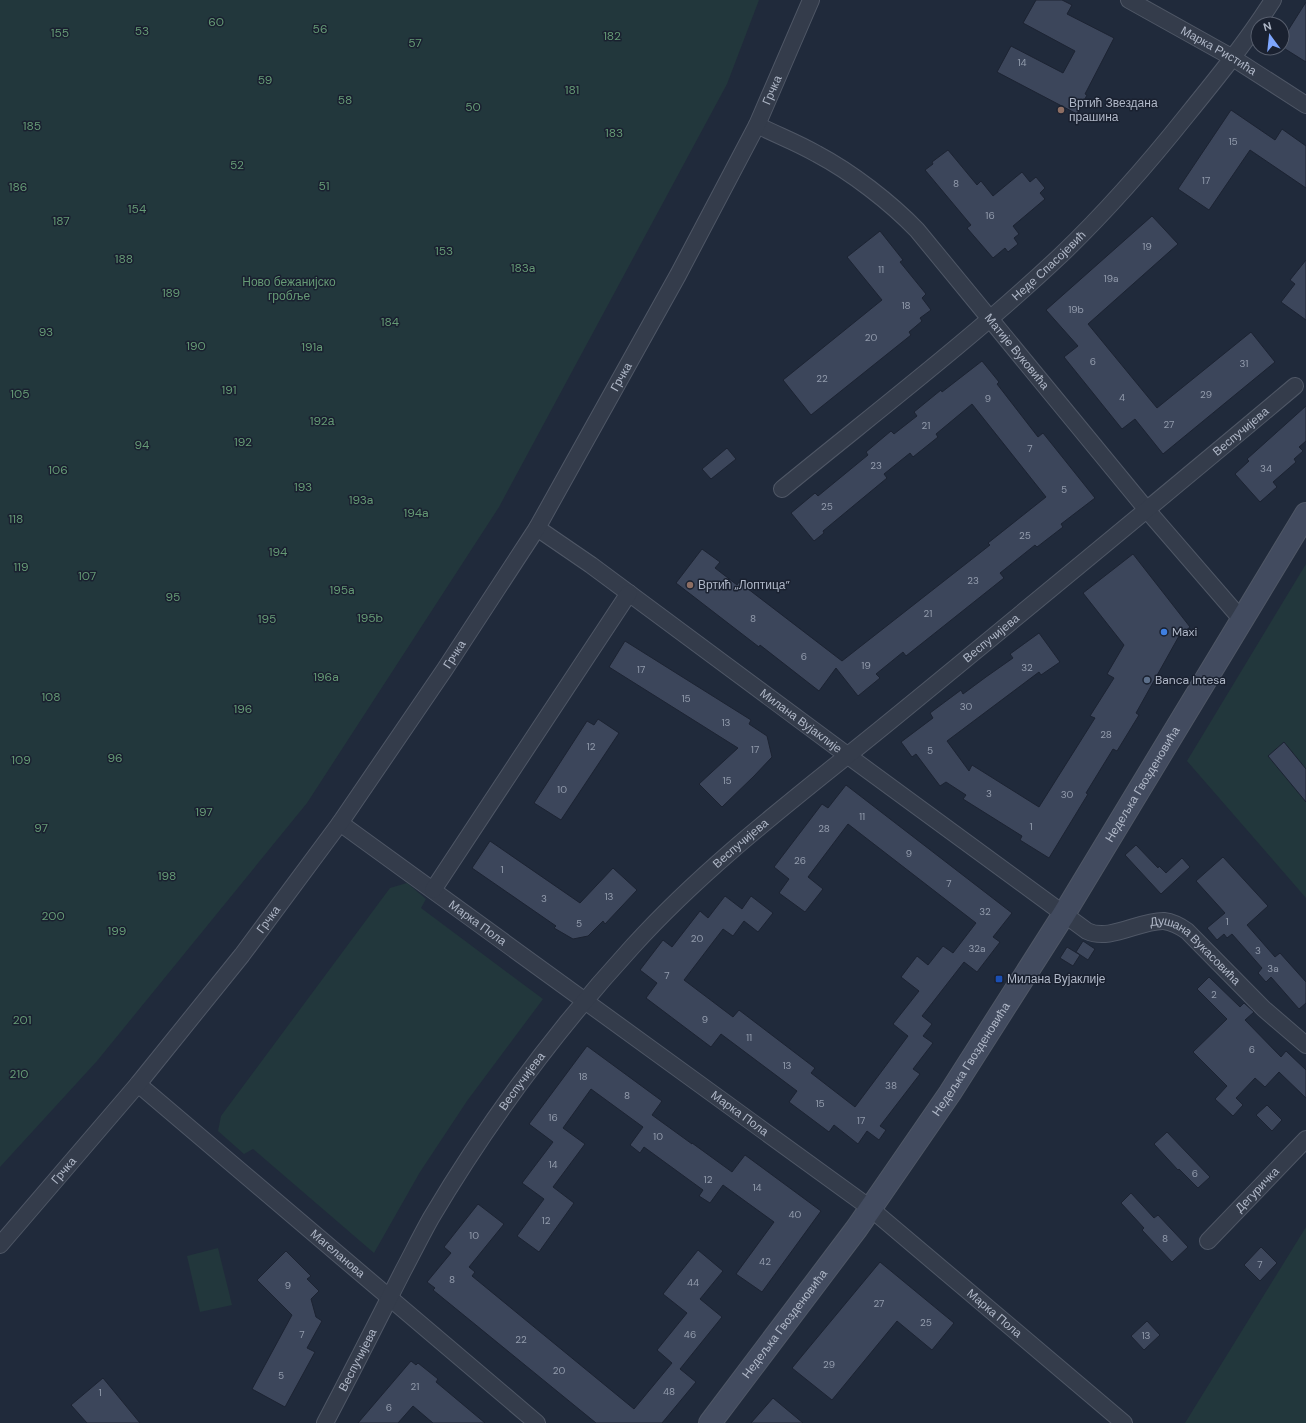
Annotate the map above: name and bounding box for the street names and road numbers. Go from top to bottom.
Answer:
street label: Марка Ристића [1178,22,1260,79]
street label: Грчка [759,73,786,107]
street label: Неде Спасојевић [1008,227,1089,304]
street label: Матије Вуковића [981,310,1053,393]
street label: Грчка [607,359,636,394]
street label: Веспучијева [1209,403,1272,460]
street label: Веспучијева [960,610,1023,666]
street label: Грчка [439,637,470,672]
street label: Милана Вујаклије [757,685,846,757]
street label: Недељка Гвозденовића [1101,723,1184,845]
street label: Веспучијева [709,815,772,872]
street label: Марка Пола [445,897,510,949]
street label: Грчка [253,902,284,937]
street label: Душана Вукасовића [1149,913,1244,989]
street label: Недељка Гвозденовића [928,999,1014,1119]
street label: Веспучијева [495,1049,549,1114]
street label: Марка Пола [708,1087,772,1140]
street label: Грчка [48,1153,80,1187]
street label: Дегуричка [1232,1163,1283,1216]
street label: Магеланова [307,1226,369,1282]
street label: Недељка Гвозденовића [738,1266,831,1382]
street label: Марка Пола [963,1285,1026,1341]
street label: Веспучијева [335,1326,381,1394]

